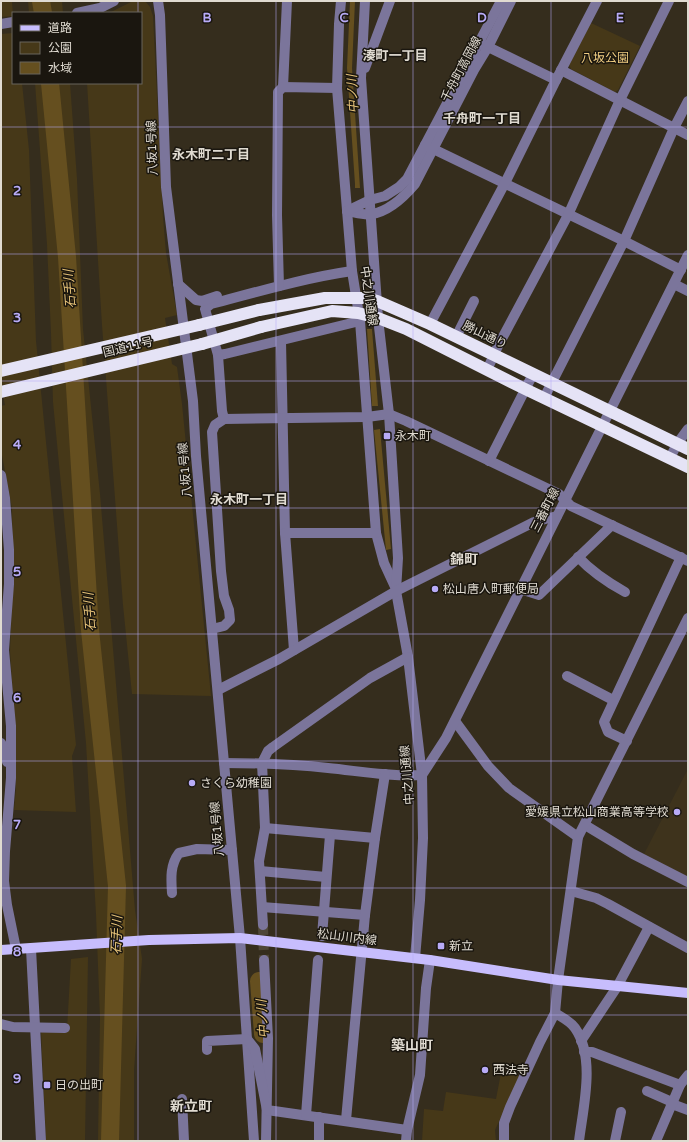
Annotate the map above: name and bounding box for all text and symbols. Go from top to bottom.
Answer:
text: B [202,10,212,26]
text: C [339,10,349,26]
text: D [477,10,487,26]
text: E [616,10,624,26]
legend [12,12,142,84]
text: 道路 [48,21,72,35]
street label: 千舟町高岡線 [438,34,484,104]
text: 公園 [48,41,72,55]
district label: 湊町一丁目 [362,48,428,64]
park label: 八坂公園 [581,51,629,65]
text: 水域 [48,61,72,75]
water label: 中ノ川 [344,72,362,114]
district label: 千舟町一丁目 [443,111,521,127]
street label: 八坂1号線 [144,120,160,176]
district label: 永木町二丁目 [172,147,250,163]
text: 2 [13,183,21,199]
street label: 中之川通線 [358,265,380,327]
water label: 石手川 [61,267,79,309]
text: 3 [13,310,21,326]
street label: 勝山通り [460,318,510,352]
street label: 国道11号 [102,334,154,360]
place label: 永木町 [395,429,431,443]
marker: 永木町 [382,431,392,441]
text: 4 [13,437,22,453]
street label: 八坂1号線 [176,442,194,498]
street label: 三番町線 [528,485,562,535]
district label: 永木町一丁目 [210,492,288,508]
district label: 錦町 [450,551,478,568]
text: 5 [13,564,21,580]
place label: 松山唐人町郵便局 [443,582,539,596]
marker: 松山唐人町郵便局 [430,584,440,594]
water label: 石手川 [81,590,99,632]
text: 6 [13,690,21,706]
street label: 中之川通線 [397,744,417,806]
place label: さくら幼稚園 [200,776,272,790]
marker: さくら幼稚園 [187,778,197,788]
street label: 八坂1号線 [208,801,226,857]
place label: 愛媛県立松山商業高等学校 [525,805,669,819]
marker: 愛媛県立松山商業高等学校 [672,807,682,817]
text: 7 [13,817,21,833]
water label: 石手川 [108,913,126,955]
street label: 松山川内線 [316,926,378,948]
place label: 新立 [449,939,473,953]
marker: 新立 [436,941,446,951]
text: 8 [13,944,21,960]
water label: 中ノ川 [254,997,272,1039]
district label: 築山町 [391,1037,433,1054]
place label: 西法寺 [493,1063,529,1077]
marker: 西法寺 [480,1065,490,1075]
text: 9 [13,1071,21,1087]
place label: 日の出町 [55,1078,103,1092]
marker: 日の出町 [42,1080,52,1090]
district label: 新立町 [170,1098,212,1115]

